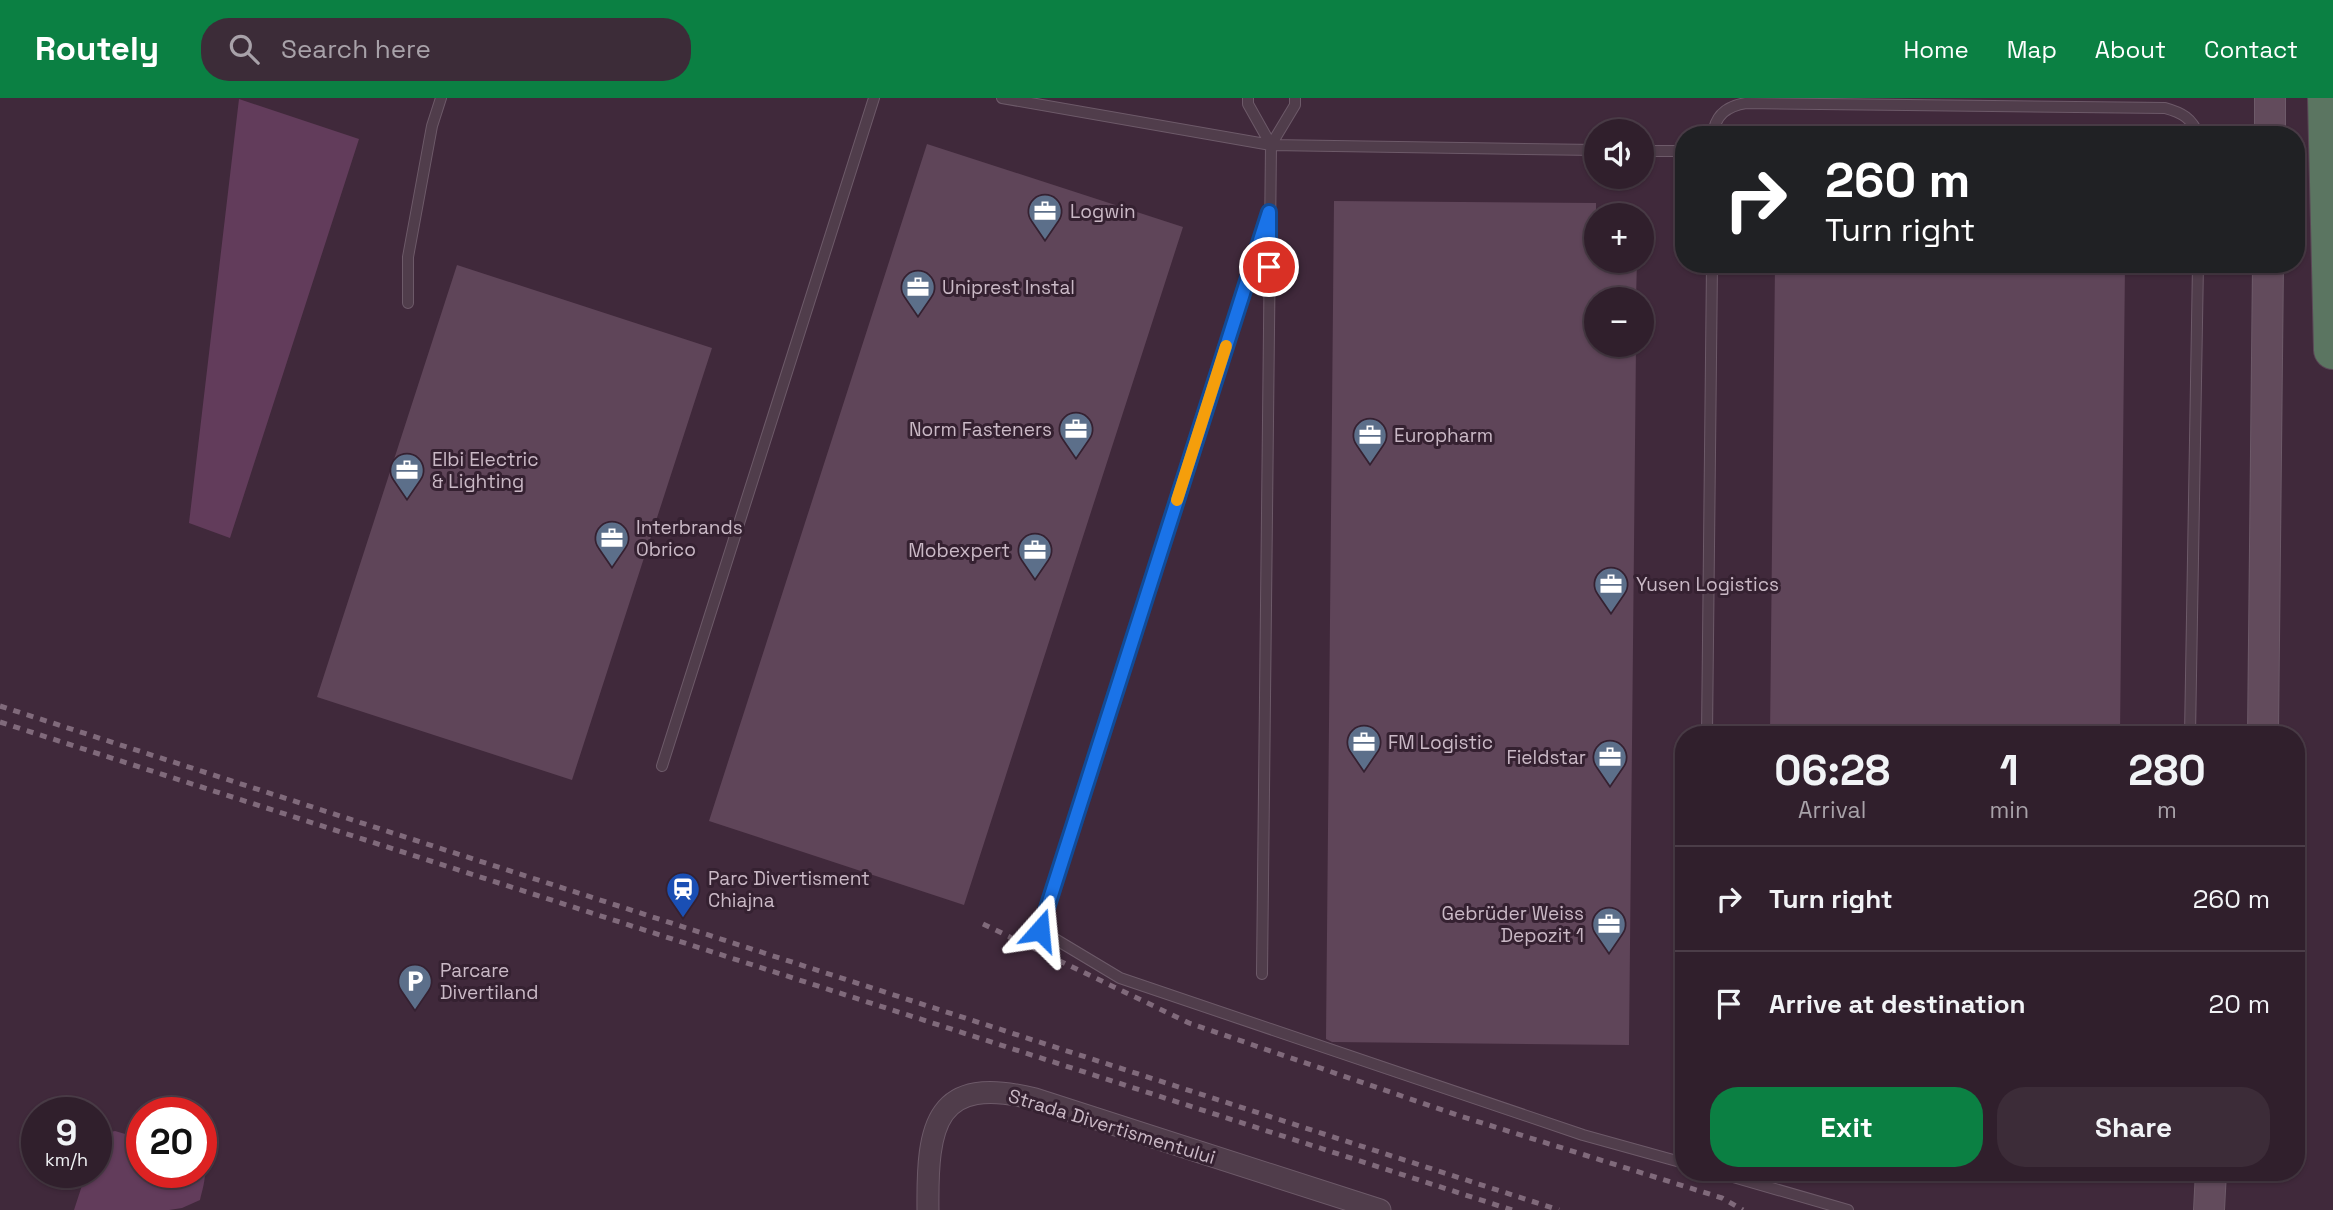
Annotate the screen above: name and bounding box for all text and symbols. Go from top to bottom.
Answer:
search box [201,18,691,81]
text: Routely [35,28,159,70]
icon: search [225,30,263,68]
text: Search here [281,32,431,66]
text: Home [1903,34,1969,65]
text: Map [2007,34,2057,65]
text: About [2095,34,2166,65]
text: Contact [2204,34,2298,65]
map controls [1584,119,1654,357]
button: sound [1584,119,1654,189]
text: 260 m [1825,149,1970,211]
icon: right [1710,154,1801,245]
office icon: Logwin [1026,192,1064,241]
place label: Logwin [1070,199,1136,224]
button: + [1584,203,1654,273]
text: Turn right [1825,210,1975,250]
pin [1239,237,1299,297]
icon: arrive [1250,248,1288,286]
office icon: Uniprest Instal [899,268,937,317]
place label: Uniprest Instal [942,275,1075,300]
button: − [1584,287,1654,357]
office icon: Norm Fasteners [1057,410,1095,459]
office icon: Europharm [1351,416,1389,465]
place label: Norm Fasteners [909,417,1052,442]
place label: Europharm [1394,423,1493,448]
place label: Elbi Electric & Lighting [432,447,539,494]
office icon: Elbi Electric & Lighting [388,451,426,500]
place label: Interbrands Obrico [636,515,743,562]
office icon: Interbrands Obrico [593,519,631,568]
office icon: Mobexpert [1016,531,1054,580]
place label: Mobexpert [908,538,1010,563]
office icon: Yusen Logistics [1592,565,1630,614]
place label: Yusen Logistics [1636,572,1779,597]
office icon: FM Logistic [1345,723,1383,772]
place label: FM Logistic [1388,730,1493,755]
office icon: Fieldstar [1591,738,1629,787]
text: 06:28 [1774,744,1890,797]
text: 1 [2000,744,2019,797]
text: 280 [2128,744,2206,797]
place label: Fieldstar [1506,745,1586,770]
text: Arrival [1798,795,1866,825]
text: min [1989,795,2029,825]
text: m [2157,795,2177,825]
place label: Parc Divertisment Chiajna [708,866,870,913]
station icon: Parc Divertisment Chiajna [664,870,702,919]
icon: right [1710,880,1748,918]
text: Turn right [1769,882,1893,916]
text: 260 m [2193,882,2270,916]
position arrow [1003,893,1077,967]
place label: Gebrüder Weiss Depozit 1 [1442,901,1584,948]
office icon: Gebrüder Weiss Depozit 1 [1590,905,1628,954]
place label: Parcare Divertiland [440,958,538,1005]
parking icon: Parcare Divertiland [396,962,434,1011]
icon: arrive [1710,985,1748,1023]
text: Arrive at destination [1769,987,2026,1021]
text: 20 m [2209,987,2270,1021]
street label: Strada Divertismentului [1005,1083,1218,1170]
button: Exit [1710,1087,1983,1167]
button: Share [1997,1087,2270,1167]
speed limit sign: 20 [126,1097,217,1188]
text: 9 [56,1111,77,1155]
text: km/h [45,1148,88,1171]

